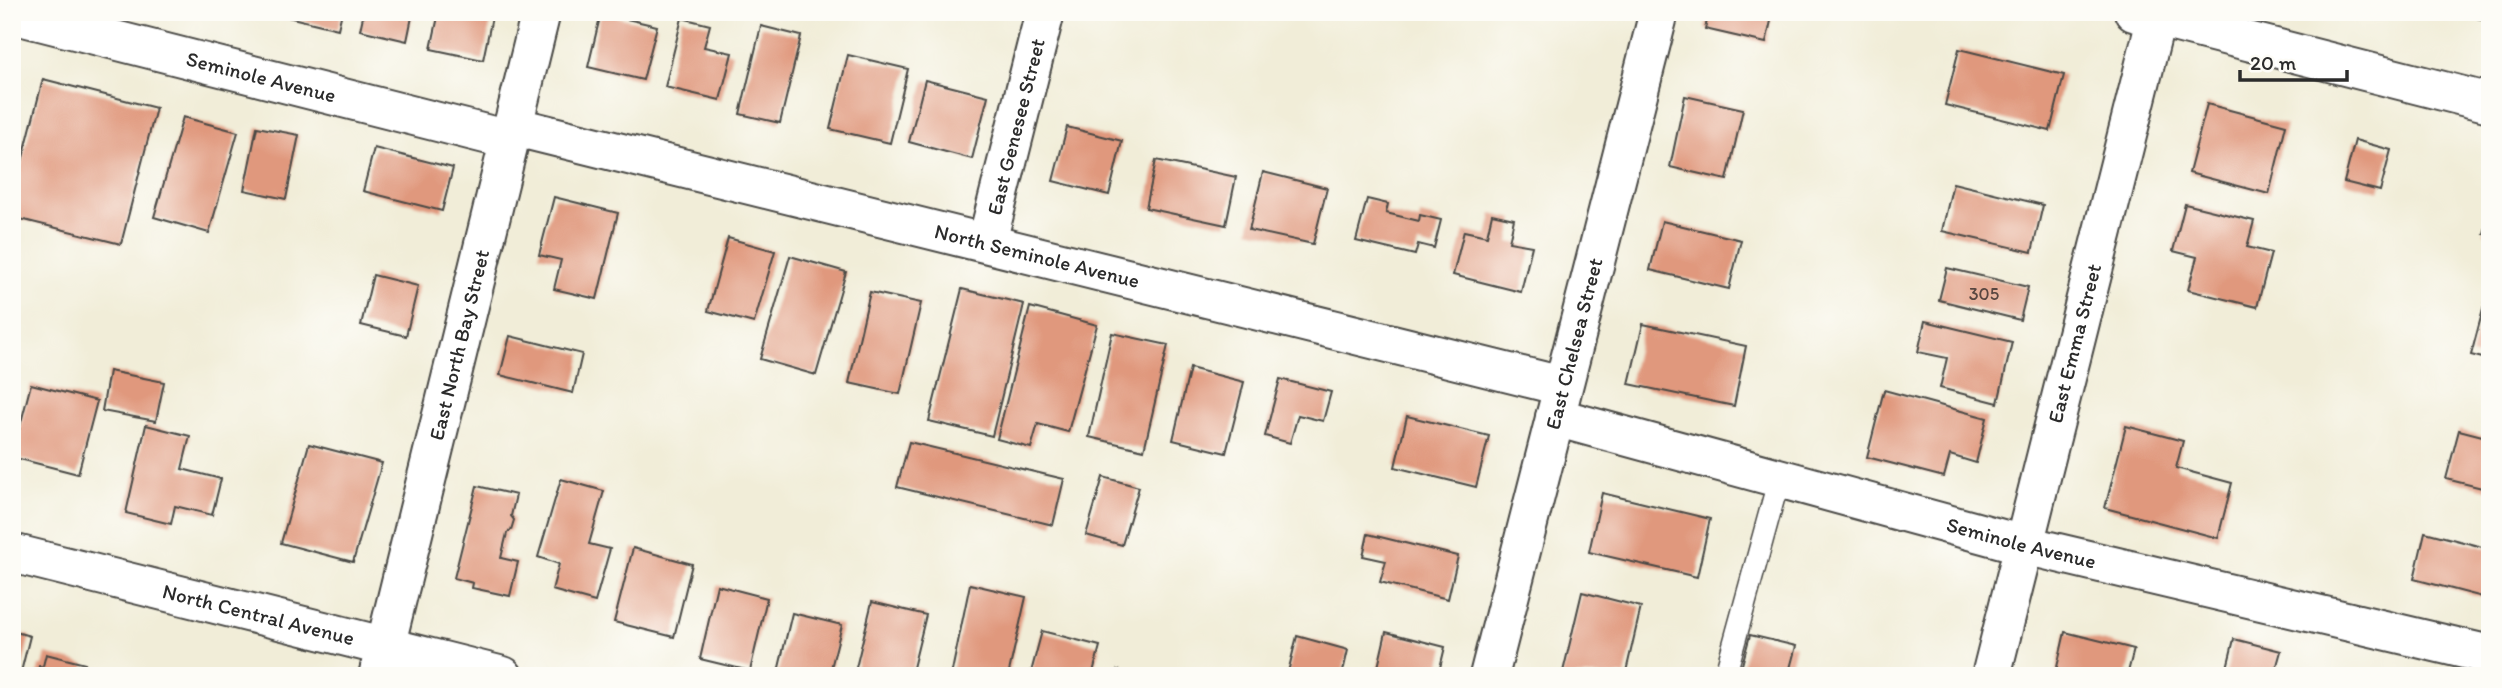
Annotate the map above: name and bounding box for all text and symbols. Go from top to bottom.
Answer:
street label: East Genesee Street [981,35,1050,217]
scale bar [2240,38,2346,82]
street label: Seminole Avenue [184,46,339,108]
text: 20 m [2250,50,2297,75]
street label: North Seminole Avenue [932,218,1142,293]
street label: East North Bay Street [423,247,494,443]
street label: East Chelsea Street [1540,255,1608,432]
street label: East Emma Street [2042,261,2106,425]
house number: 305 [1969,283,1999,305]
street label: Seminole Avenue [1944,511,2099,574]
street label: North Central Avenue [160,578,357,650]

